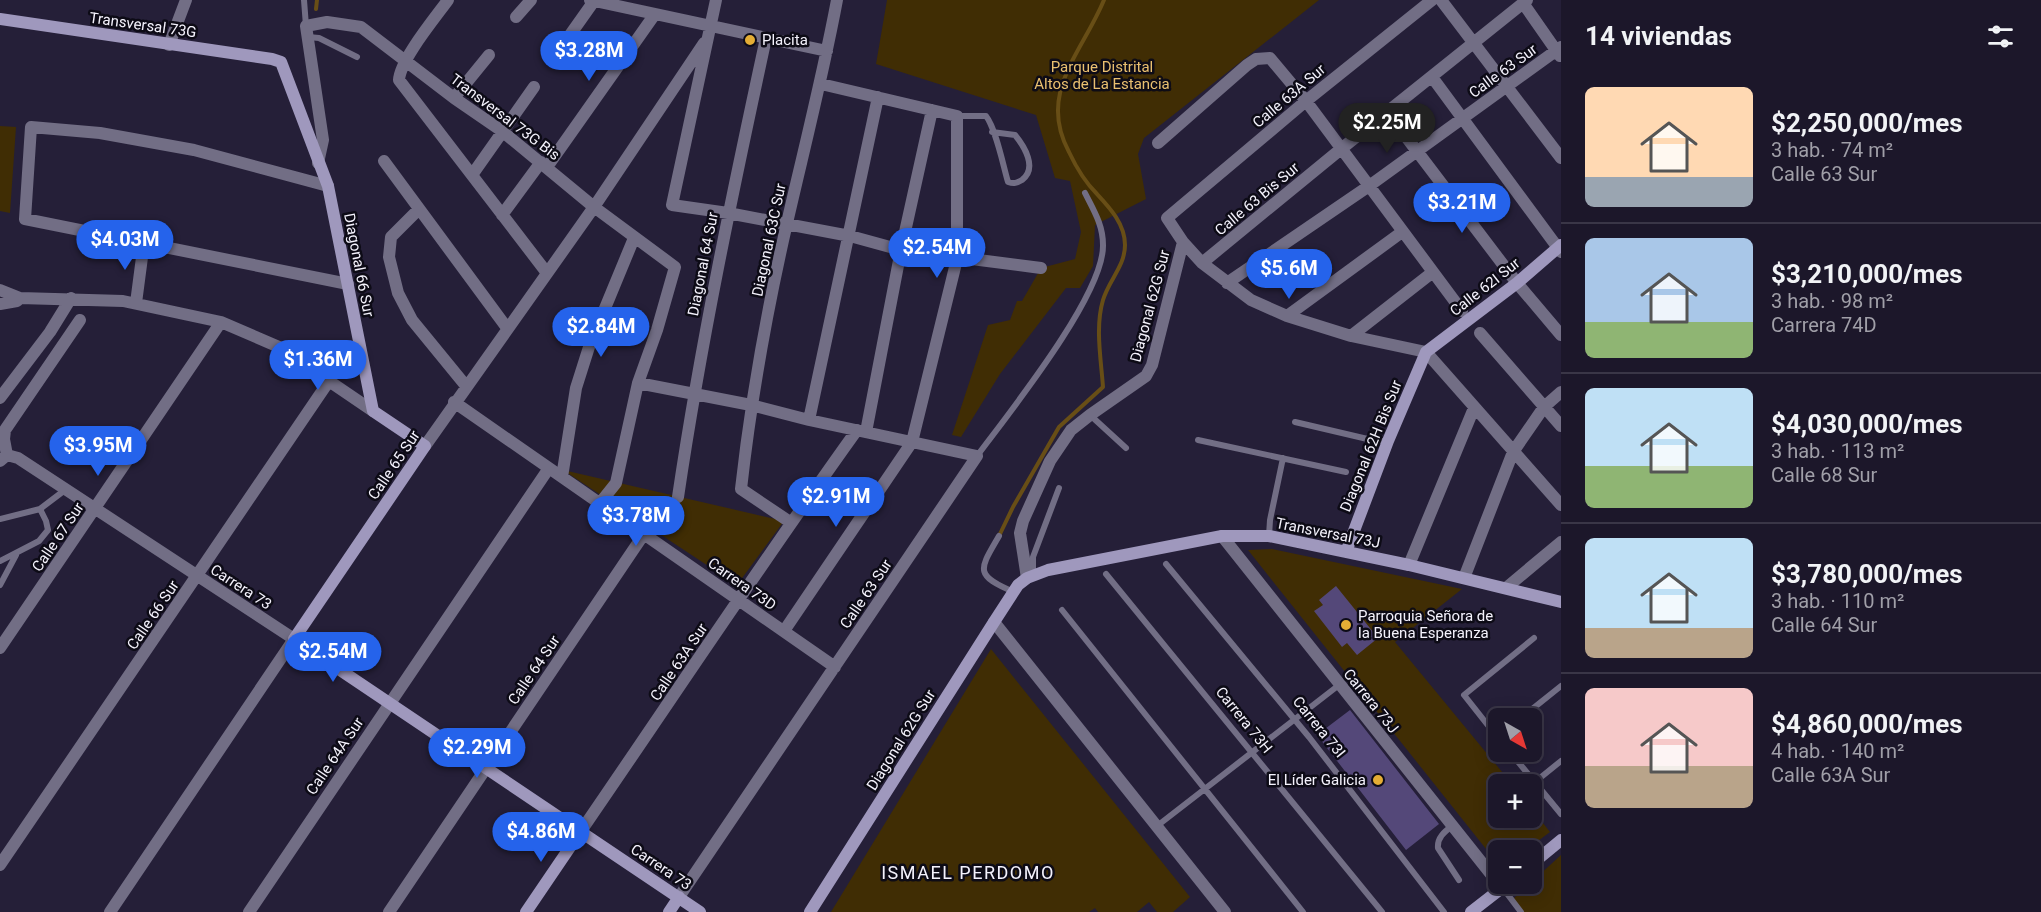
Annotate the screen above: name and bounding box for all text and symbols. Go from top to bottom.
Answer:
street label: Transversal 73G [88,9,198,41]
icon: filters [1984,20,2017,53]
text: 14 viviendas [1585,21,1732,51]
pin: $3.28M [540,31,638,82]
place label: Placita [762,31,808,49]
marker: Placita [743,33,757,47]
text: $3.28M [554,38,624,62]
street label: Calle 63 Sur [1465,40,1541,102]
park label: Parque Distrital Altos de La Estancia [1034,58,1170,93]
street label: Calle 63A Sur [1249,60,1329,132]
street label: Transversal 73G Bis [447,70,563,164]
pin: $2.25M [1338,103,1436,154]
text: $2,250,000/mes [1771,108,1963,138]
text: $2.25M [1352,110,1422,134]
icon: home [1633,111,1705,183]
text: 3 hab. · 74 m² [1771,138,1893,162]
street label: Calle 63 Bis Sur [1211,159,1303,239]
text: Calle 63 Sur [1771,162,1877,186]
street label: Diagonal 63C Sur [748,182,790,298]
pin: $3.21M [1413,183,1511,234]
text: $3.21M [1427,190,1497,214]
street label: Diagonal 64 Sur [684,211,722,317]
street label: Diagonal 66 Sur [340,212,378,318]
pin: $4.03M [76,220,174,271]
text: $4.03M [90,227,160,251]
pin: $2.54M [888,228,986,279]
text: $2.54M [902,235,972,259]
street label: Diagonal 62G Sur [1126,248,1174,364]
pin: $5.6M [1247,249,1331,300]
street label: Calle 62I Sur [1446,254,1524,320]
text: $5.6M [1260,256,1318,280]
text: $3,210,000/mes [1771,259,1963,289]
icon: home [1633,262,1705,334]
text: 3 hab. · 98 m² [1771,289,1893,313]
pin: $2.84M [552,307,650,358]
text: Carrera 74D [1771,313,1877,337]
text: $2.84M [566,314,636,338]
pin: $1.36M [269,340,367,391]
text: $1.36M [283,347,353,371]
street label: Diagonal 62H Bis Sur [1336,378,1406,514]
text: $4,030,000/mes [1771,409,1963,439]
icon: home [1633,412,1705,484]
pin: $3.95M [49,426,147,477]
street label: Calle 65 Sur [364,427,424,503]
text: $3.95M [63,433,133,457]
text: 3 hab. · 113 m² [1771,439,1904,463]
text: Calle 68 Sur [1771,463,1877,487]
pin: $2.91M [787,477,885,528]
text: $2.91M [801,484,871,508]
pin: $3.78M [587,496,685,547]
street label: Calle 67 Sur [28,499,88,575]
text: $3.78M [601,503,671,527]
street label: Transversal 73J [1274,514,1382,552]
street label: Carrera 73D [704,554,780,614]
street label: Calle 63 Sur [836,556,896,632]
text: $3,780,000/mes [1771,559,1963,589]
street label: Carrera 73 [207,561,275,613]
icon: home [1633,562,1705,634]
street label: Calle 66 Sur [123,577,183,653]
text: 3 hab. · 110 m² [1771,589,1904,613]
place label: Parroquia Señora de la Buena Esperanza [1358,607,1493,642]
text: Calle 64 Sur [1771,613,1877,637]
marker: Parroquia Señora de la Buena Esperanza [1339,618,1353,632]
street label: Calle 63A Sur [647,620,711,704]
pin: $2.54M [284,632,382,683]
street label: Calle 64 Sur [504,632,564,708]
text: $2.54M [298,639,368,663]
street label: Carrera 73J [1340,665,1402,737]
street label: Carrera 73H [1212,683,1276,757]
street label: Diagonal 62G Sur [863,686,939,794]
street label: Carrera 73I [1289,693,1349,761]
north arrow [1488,708,1542,762]
map controls [1488,708,1542,894]
text: $4,860,000/mes [1771,709,1963,739]
icon: home [1633,712,1705,784]
street label: Calle 64A Sur [303,714,367,798]
pin: $2.29M [428,728,526,779]
text: $2.29M [442,735,512,759]
text: 4 hab. · 140 m² [1771,739,1904,763]
text: Calle 63A Sur [1771,763,1890,787]
place label: El Líder Galicia [1268,771,1366,789]
marker: El Líder Galicia [1371,773,1385,787]
button: + [1488,774,1542,828]
pin: $4.86M [492,812,590,863]
text: $4.86M [506,819,576,843]
street label: Carrera 73 [627,840,695,894]
button: − [1488,840,1542,894]
district label: ISMAEL PERDOMO [881,862,1055,883]

